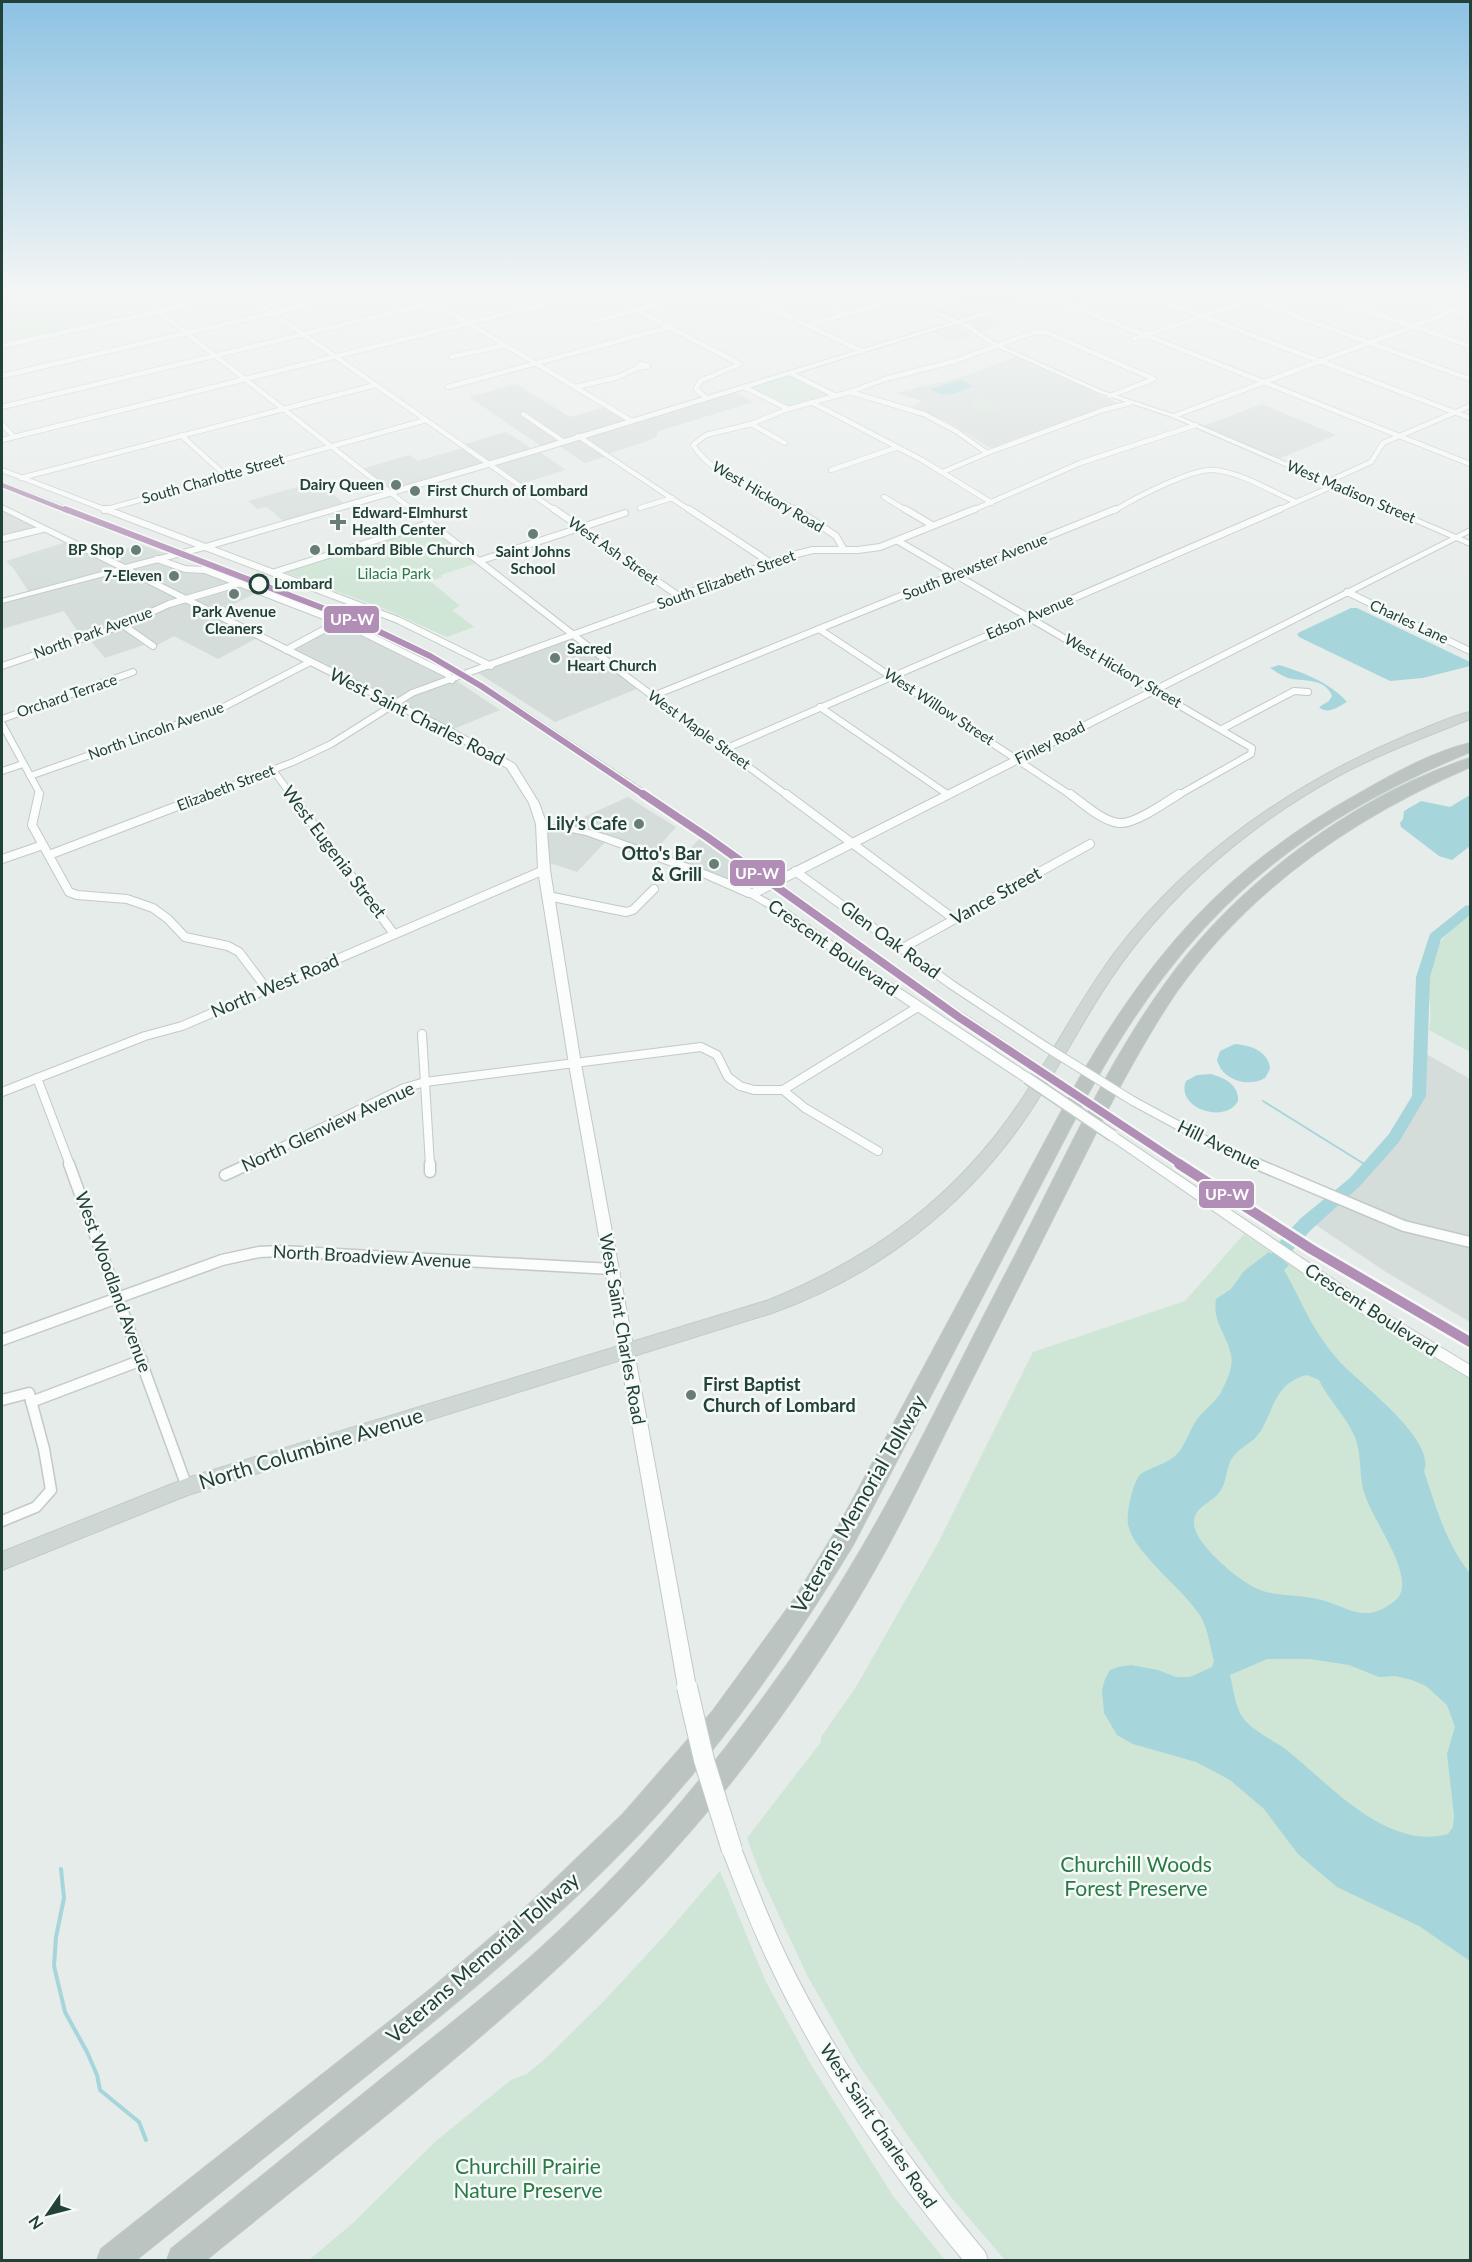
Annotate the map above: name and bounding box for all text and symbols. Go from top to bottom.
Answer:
street label: South Charlotte Street [139,449,287,507]
street label: West Madison Street [1284,456,1419,527]
street label: West Hickory Road [709,457,828,535]
place label: Dairy Queen [300,475,384,493]
marker: Dairy Queen [389,478,403,492]
place label: First Church of Lombard [427,481,588,499]
marker: First Church of Lombard [408,484,422,498]
place label: Edward-Elmhurst Health Center [352,503,468,538]
street label: West Ash Street [565,512,663,588]
marker: Edward-Elmhurst Health Center [329,513,347,531]
marker: Saint Johns School [526,527,540,541]
street label: South Brewster Avenue [900,529,1050,603]
place label: BP Shop [68,540,124,558]
place label: Lombard Bible Church [327,540,475,558]
place label: Saint Johns School [495,542,571,577]
marker: BP Shop [129,543,143,557]
marker: Lombard Bible Church [308,543,322,557]
street label: South Elizabeth Street [654,545,798,612]
park label: Lilacia Park [357,564,431,582]
place label: 7-Eleven [103,566,162,584]
marker: 7-Eleven [167,569,181,583]
marker: Lombard [249,574,269,594]
place label: Lombard [274,574,333,592]
marker: Park Avenue Cleaners [227,587,241,601]
street label: Edson Avenue [983,590,1076,643]
street label: Charles Lane [1367,595,1452,647]
street label: North Park Avenue [31,602,155,662]
place label: Park Avenue Cleaners [192,602,276,637]
line badge: UP-W [323,605,380,634]
text: UP-W [330,609,374,628]
street label: West Hickory Street [1062,629,1186,711]
place label: Sacred Heart Church [567,639,657,674]
marker: Sacred Heart Church [548,651,562,665]
street label: West Saint Charles Road [326,662,509,770]
street label: West Willow Street [881,664,998,749]
street label: Orchard Terrace [14,669,119,721]
street label: West Maple Street [645,686,755,773]
street label: North Lincoln Avenue [85,697,226,763]
street label: Finley Road [1012,717,1088,767]
street label: Elizabeth Street [174,760,278,814]
street label: West Eugenia Street [278,781,392,922]
place label: Lily's Cafe [547,812,627,834]
marker: Lily's Cafe [632,817,646,831]
place label: Otto's Bar & Grill [622,842,702,885]
marker: Otto's Bar & Grill [707,857,721,871]
line badge: UP-W [729,859,786,887]
street label: Vance Street [947,861,1045,929]
text: UP-W [735,863,779,882]
street label: Crescent Boulevard [764,894,903,1000]
street label: Glen Oak Road [836,896,945,983]
street label: North West Road [207,948,342,1022]
street label: North Glenview Avenue [238,1076,418,1176]
street label: Hill Avenue [1174,1114,1265,1174]
line badge: UP-W [1198,1180,1255,1209]
text: UP-W [1205,1184,1249,1203]
street label: West Woodland Avenue [71,1188,157,1375]
street label: West Saint Charles Road [595,1232,651,1426]
street label: North Broadview Avenue [272,1240,472,1272]
street label: Crescent Boulevard [1301,1258,1442,1360]
place label: First Baptist Church of Lombard [703,1373,856,1416]
marker: First Baptist Church of Lombard [684,1388,698,1402]
street label: Veterans Memorial Tollway [785,1390,931,1617]
street label: North Columbine Avenue [195,1402,426,1494]
park label: Churchill Woods Forest Preserve [1060,1851,1212,1900]
street label: Veterans Memorial Tollway [380,1866,584,2048]
street label: West Saint Charles Road [816,2039,942,2212]
park label: Churchill Prairie Nature Preserve [453,2153,603,2202]
north arrow [18,2184,78,2244]
text: N [24,2212,47,2233]

